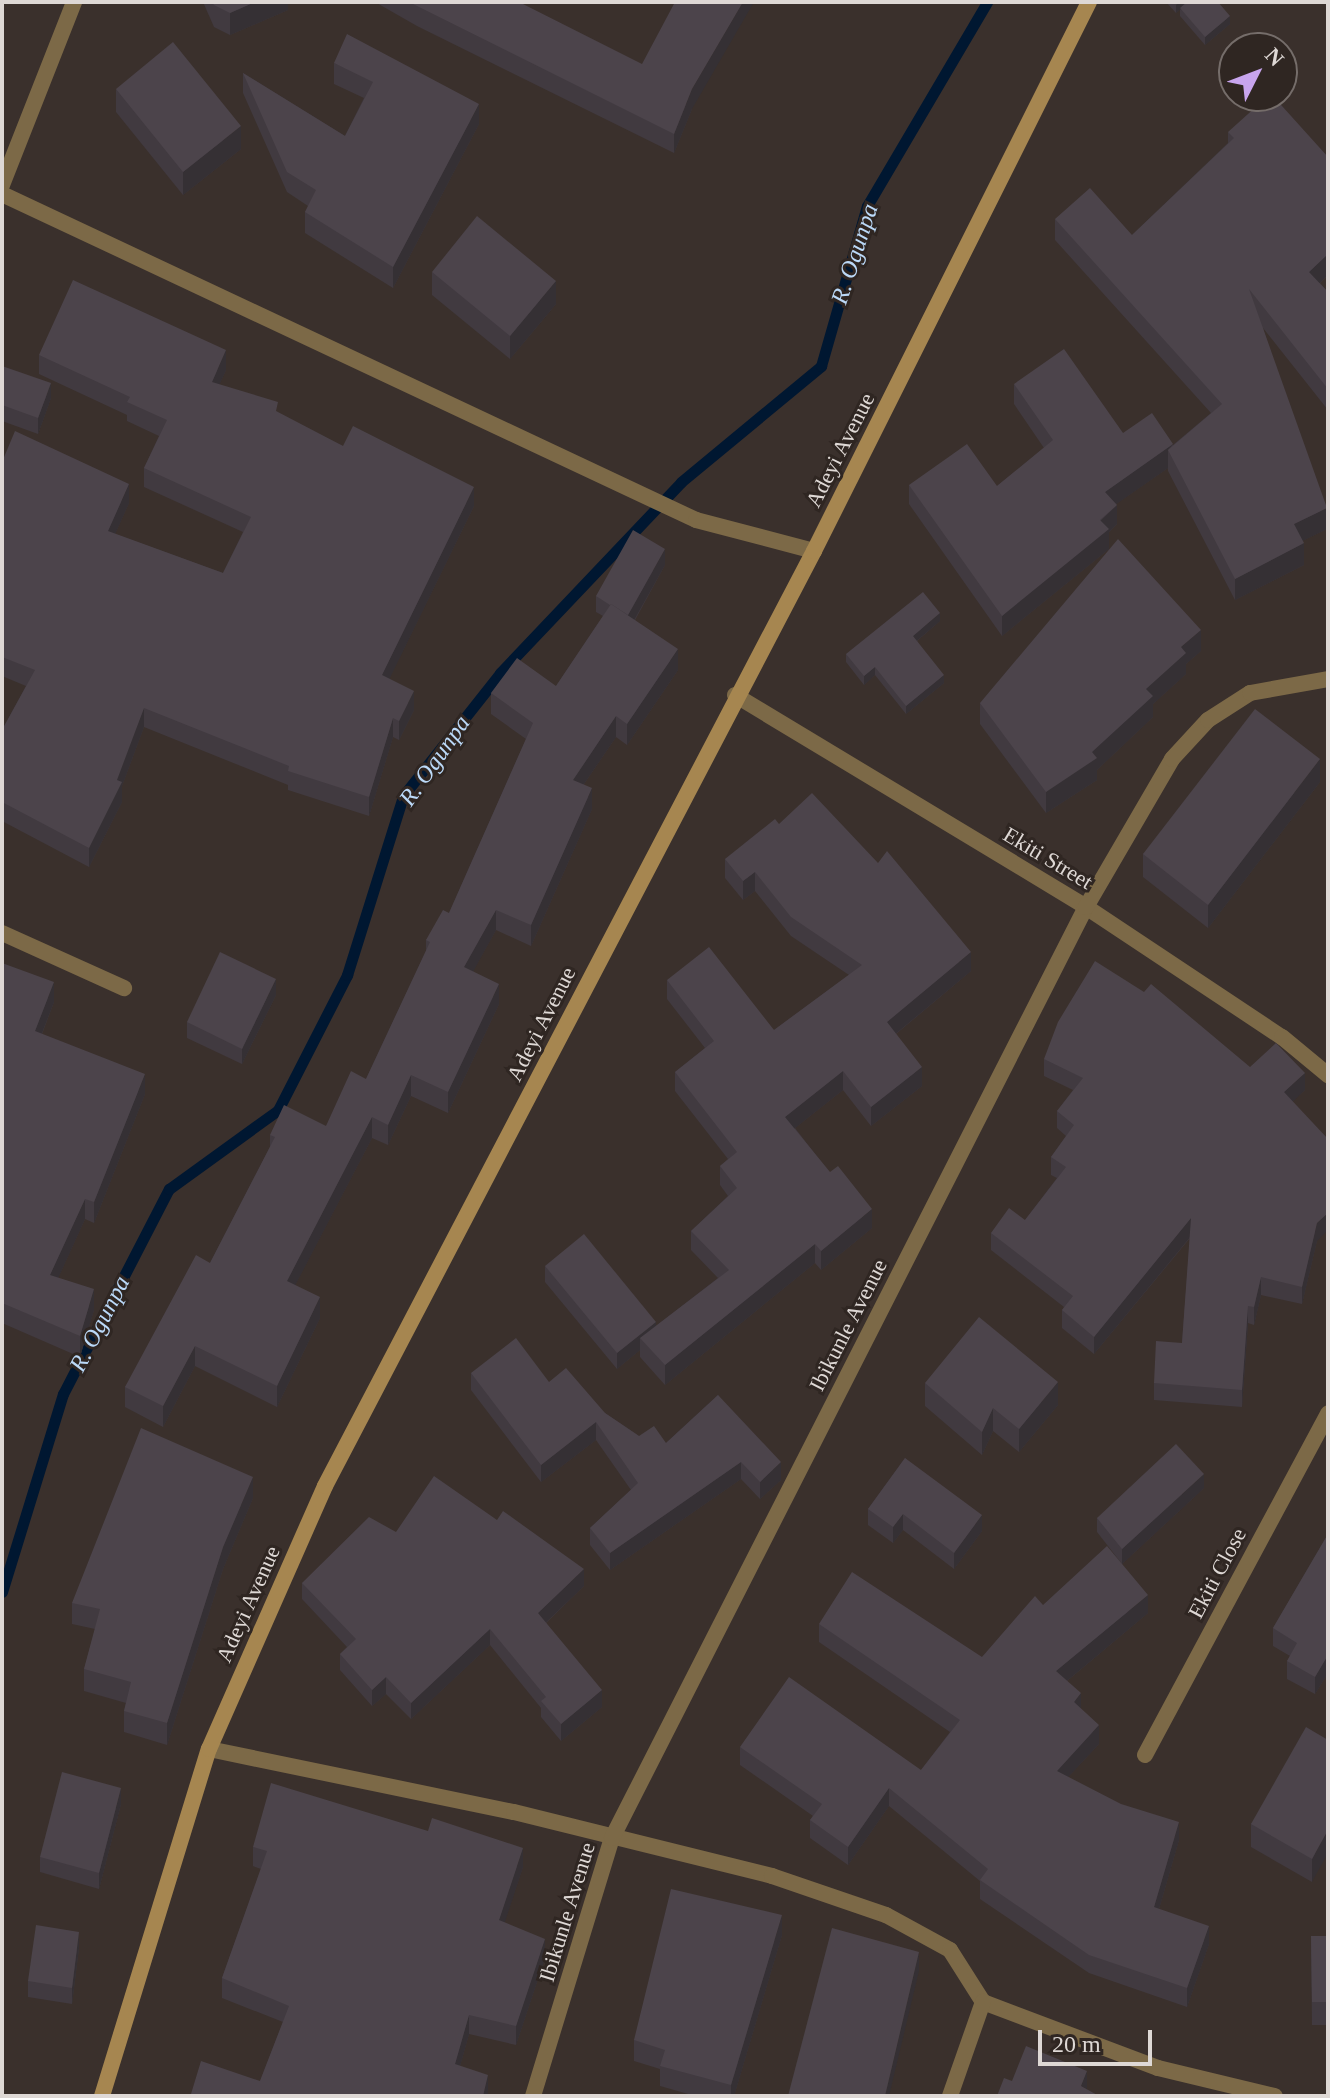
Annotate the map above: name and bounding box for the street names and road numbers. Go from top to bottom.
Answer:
street label: Adeyi Avenue [800,388,880,512]
street label: Ekiti Street [999,821,1097,895]
street label: Adeyi Avenue [501,962,581,1086]
street label: Ibikunle Avenue [803,1254,893,1396]
street label: Ekiti Close [1182,1523,1252,1623]
street label: Adeyi Avenue [210,1541,286,1667]
street label: Ibikunle Avenue [533,1839,601,1985]

